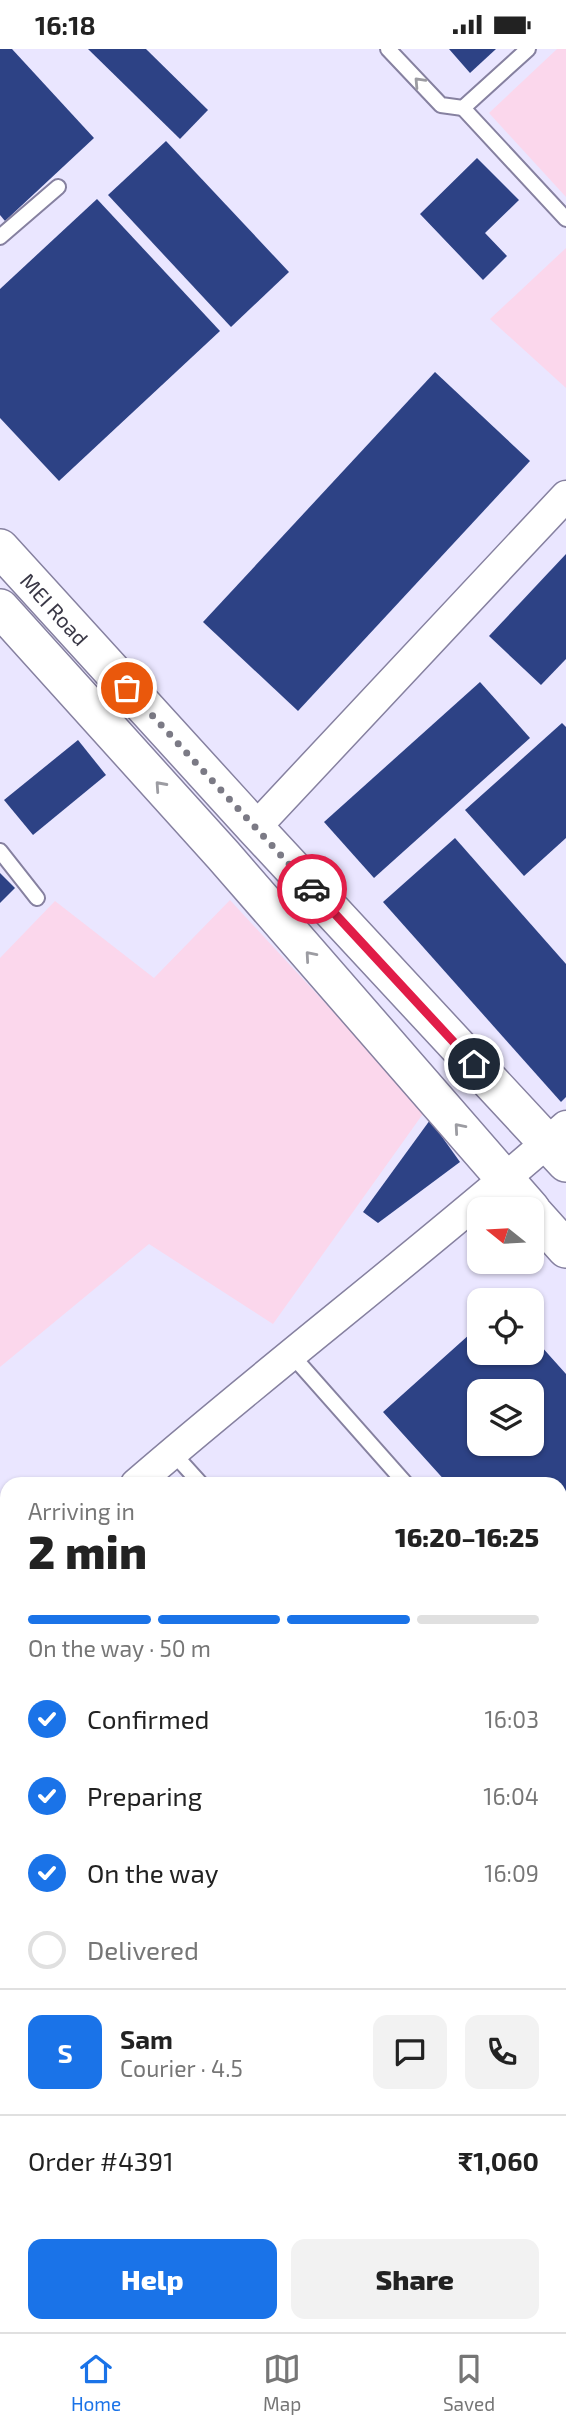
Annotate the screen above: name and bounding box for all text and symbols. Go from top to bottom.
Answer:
text: 16:18 [35,9,96,40]
one-way arrow [415,77,428,90]
street label: MEI Road [16,567,94,650]
pin [97,658,157,718]
icon: bag [108,669,146,707]
one-way arrow [156,781,168,794]
courier [277,854,347,924]
icon: car [293,870,331,908]
one-way arrow [306,951,318,964]
pin [444,1034,504,1094]
icon: home [455,1045,493,1083]
one-way arrow [455,1123,467,1136]
north arrow [467,1197,544,1274]
map controls [467,1197,544,1456]
button: locate [467,1288,544,1365]
button: layers [467,1379,544,1456]
text: Arriving in [28,1497,135,1525]
text: 16:20–16:25 [395,1521,539,1552]
text: 2 min [28,1523,147,1578]
text: On the way · 50 m [28,1634,211,1662]
icon: check [28,1700,66,1738]
text: Confirmed [87,1703,210,1734]
text: 16:03 [485,1705,539,1733]
icon: check [28,1777,66,1815]
text: Preparing [87,1780,202,1811]
text: 16:04 [483,1782,539,1810]
icon: check [28,1854,66,1892]
text: On the way [87,1857,218,1888]
text: 16:09 [484,1859,539,1887]
text: Delivered [87,1934,199,1965]
button: chat [373,2015,447,2089]
button: phone [465,2015,539,2089]
text: Sam [120,2023,173,2054]
text: S [57,2037,73,2068]
text: Courier · 4.5 [120,2054,243,2082]
text: Order #4391 [28,2145,174,2176]
text: ₹1,060 [458,2145,539,2176]
button: Help [28,2239,277,2319]
button: Share [291,2239,539,2319]
tab: Home [71,2350,121,2415]
tab: Map [263,2350,301,2415]
tab: Saved [443,2350,495,2415]

